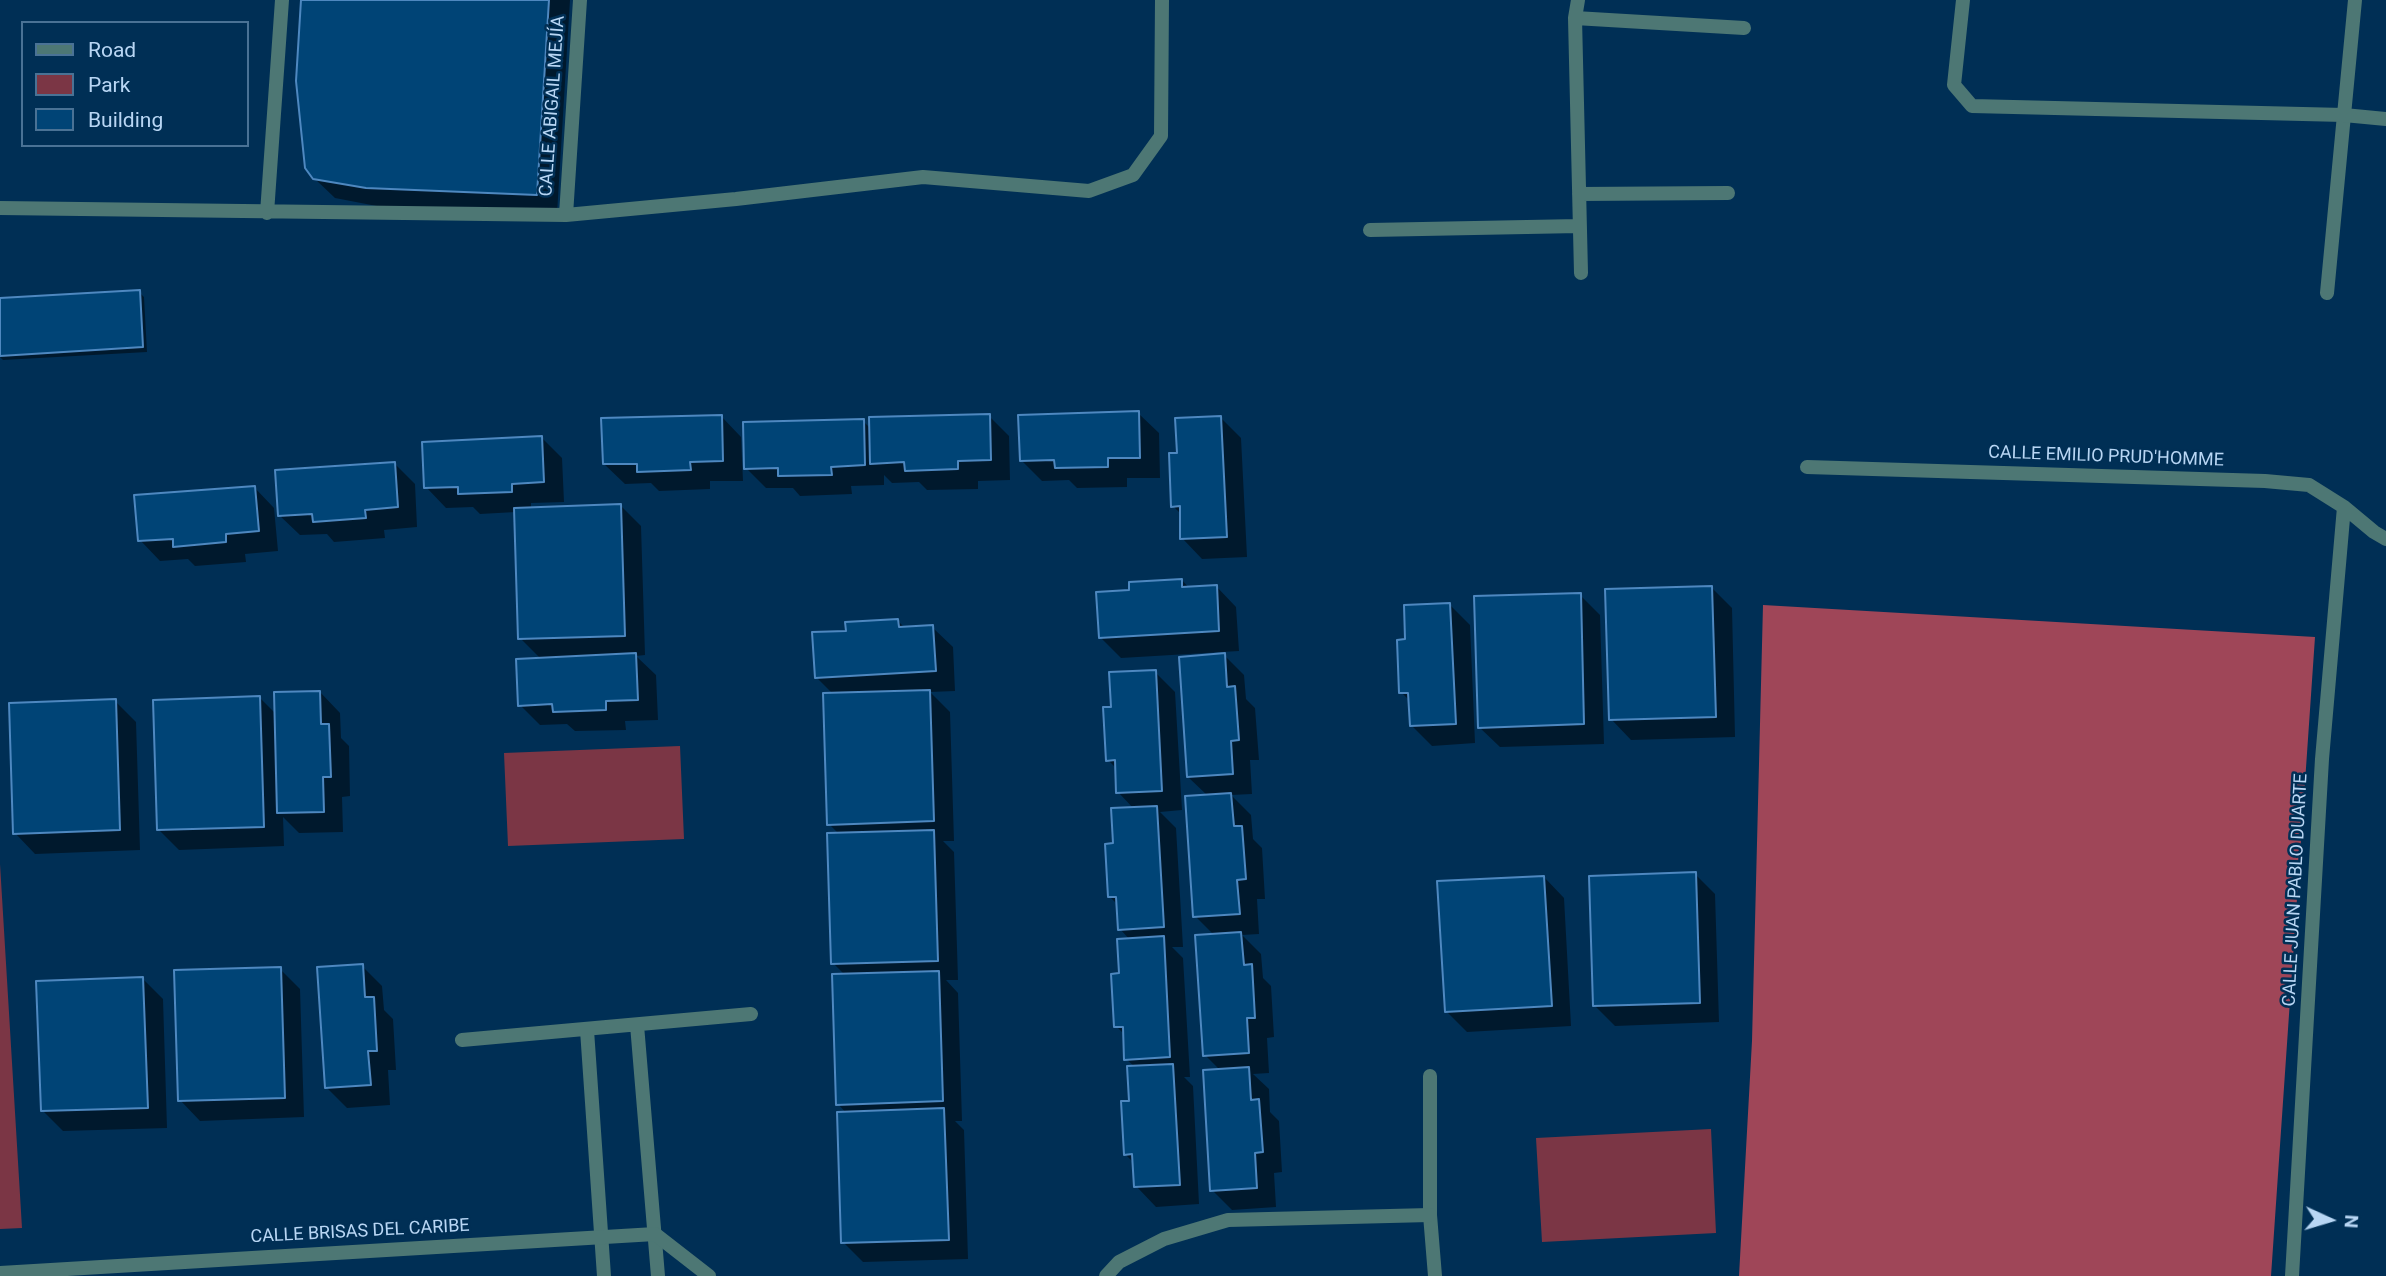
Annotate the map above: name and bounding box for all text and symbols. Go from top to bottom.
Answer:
street label: CALLE ABIGAIL MEJÍA [536,15,570,197]
legend [21,21,248,147]
text: Road [88,38,136,62]
text: Park [88,73,130,97]
text: Building [88,108,163,132]
street label: CALLE EMILIO PRUD'HOMME [1988,442,2224,472]
street label: CALLE JUAN PABLO DUARTE [2279,773,2313,1007]
north arrow [2295,1185,2365,1255]
text: N [2340,1214,2363,1229]
street label: CALLE BRISAS DEL CARIBE [250,1215,470,1249]

